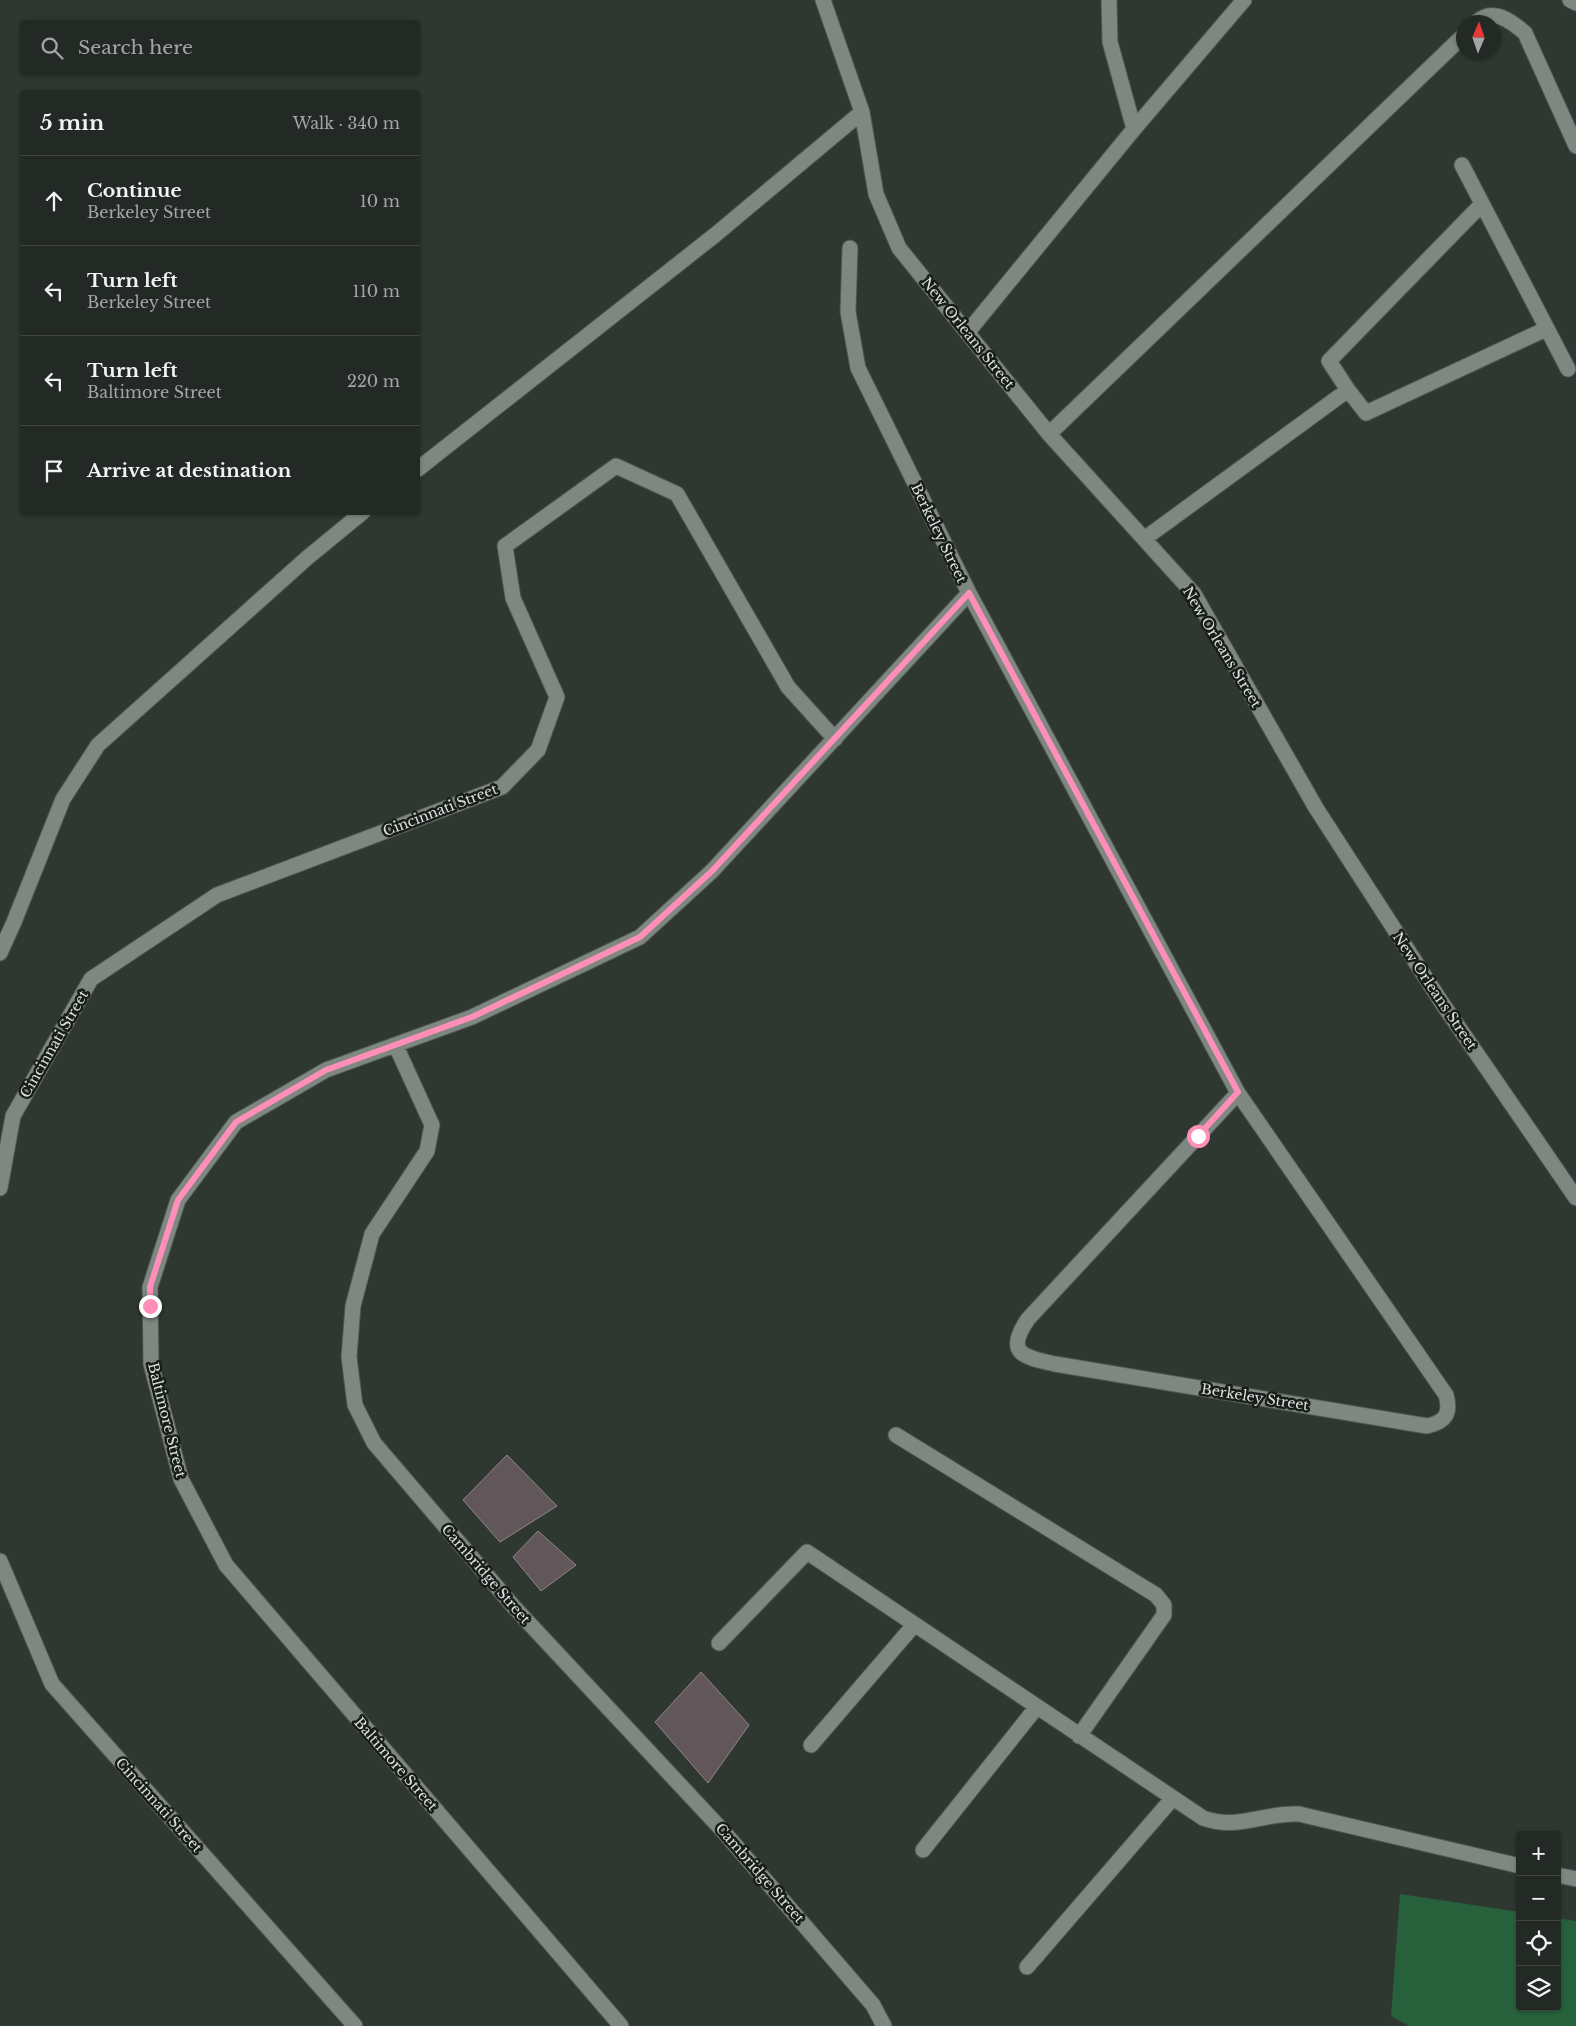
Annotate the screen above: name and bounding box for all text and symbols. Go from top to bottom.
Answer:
north arrow [1456,15,1501,60]
search box [20,20,420,75]
icon: search [38,34,66,62]
text: Search here [78,36,193,59]
text: 5 min [40,110,104,136]
text: Walk · 340 m [293,113,400,133]
text: Continue [87,179,182,202]
icon: ahead [40,187,68,215]
text: 10 m [360,191,400,211]
text: Berkeley Street [87,202,211,222]
text: Turn left [87,269,178,292]
street label: New Orleans Street [918,274,1019,393]
icon: left [40,277,68,305]
text: 110 m [353,281,400,301]
text: Berkeley Street [87,292,211,312]
text: Turn left [87,359,178,382]
icon: left [40,367,68,395]
text: 220 m [347,371,400,391]
text: Baltimore Street [87,382,222,402]
icon: arrive [40,457,68,485]
text: Arrive at destination [87,459,291,482]
street label: Berkeley Street [907,480,971,586]
street label: New Orleans Street [1179,583,1266,711]
street label: Cincinnati Street [380,780,500,840]
street label: New Orleans Street [1389,929,1481,1054]
street label: Cincinnati Street [16,986,92,1101]
route start [1187,1125,1210,1148]
route end [139,1295,162,1318]
street label: Baltimore Street [144,1361,190,1480]
street label: Berkeley Street [1200,1380,1311,1414]
street label: Cambridge Street [438,1520,535,1628]
street label: Baltimore Street [351,1714,442,1815]
street label: Cincinnati Street [112,1754,207,1857]
street label: Cambridge Street [712,1819,809,1927]
map controls [1516,1831,1561,2011]
button: + [1516,1831,1561,1876]
button: − [1516,1876,1561,1921]
button: locate [1516,1921,1561,1966]
button: layers [1516,1966,1561,2011]

